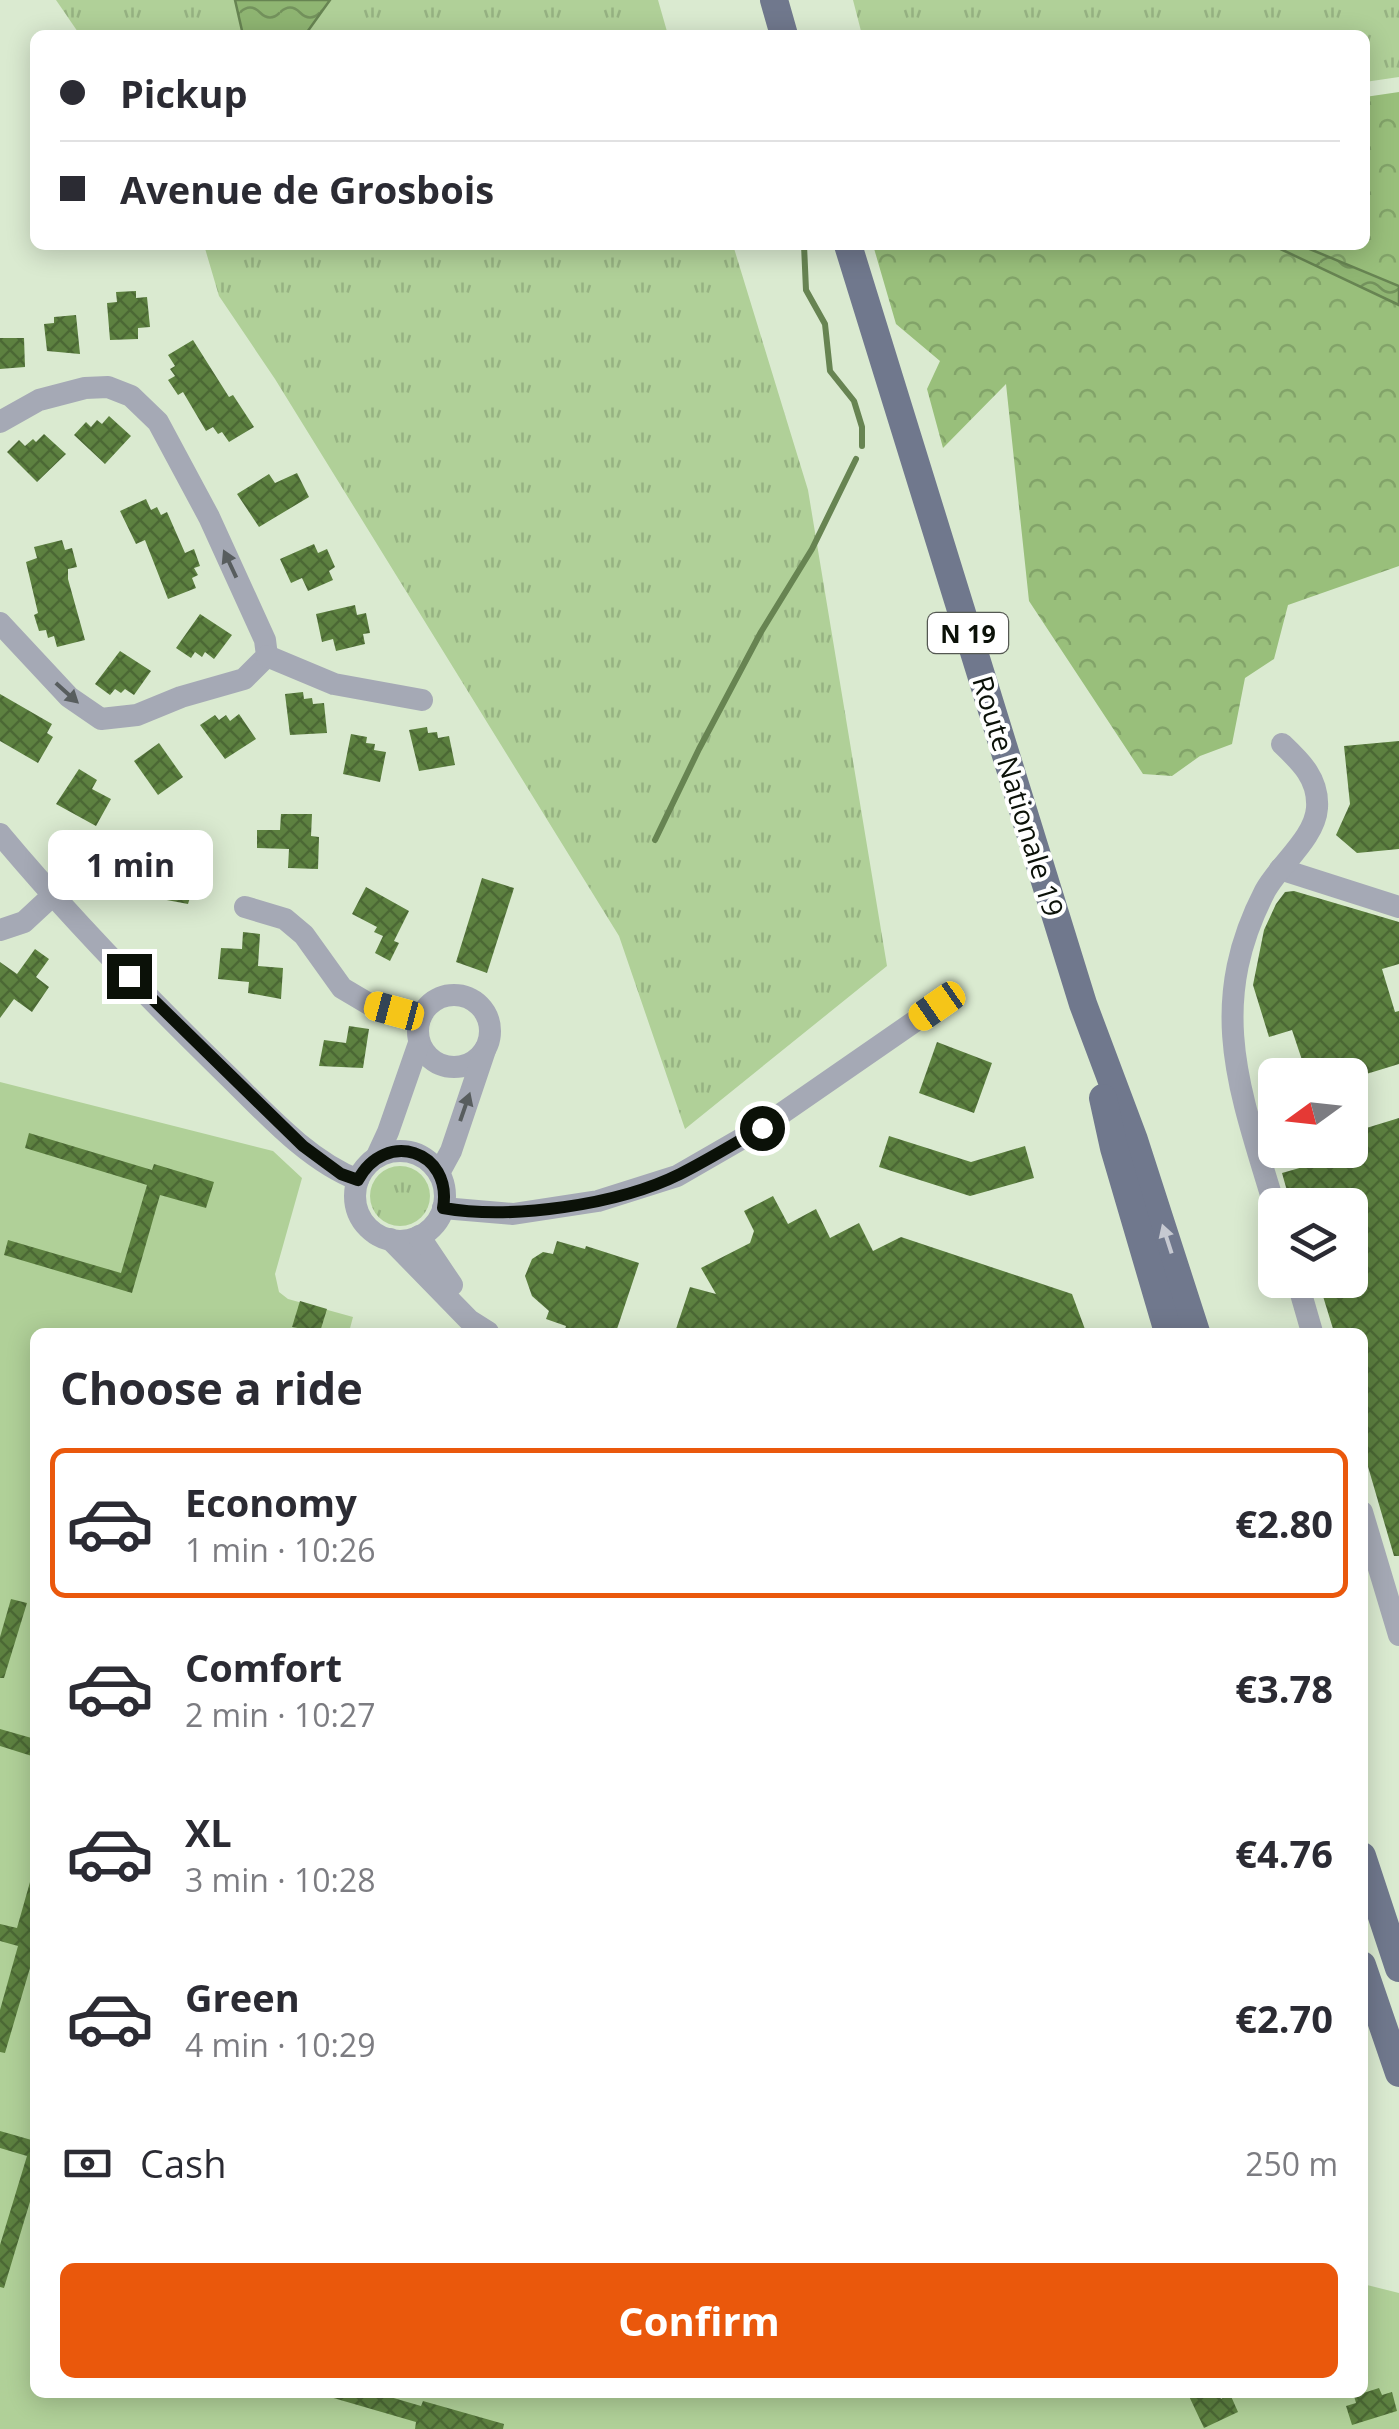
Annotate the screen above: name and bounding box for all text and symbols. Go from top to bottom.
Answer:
text: Pickup [120,67,248,119]
text: Avenue de Grosbois [120,163,494,215]
one-way arrow [222,549,239,578]
road number: N 19 [928,613,1008,653]
street label: Route Nationale 19 [964,671,1074,921]
one-way arrow [54,682,79,704]
callout: 1 min [46,831,212,901]
text: 1 min [86,843,175,886]
route end [107,954,152,999]
car [904,977,970,1035]
car [361,989,427,1033]
north arrow [1258,1058,1368,1168]
map controls [1258,1058,1368,1298]
one-way arrow [459,1092,474,1122]
route start [740,1106,785,1151]
button: layers [1258,1188,1368,1298]
one-way arrow [1159,1224,1174,1254]
text: Choose a ride [60,1357,363,1418]
text: Economy [185,1476,357,1528]
icon: car [65,1478,155,1568]
text: €2.80 [1235,1497,1333,1549]
text: 1 min · 10:26 [185,1528,376,1571]
text: Comfort [185,1641,342,1693]
icon: car [65,1643,155,1733]
text: €3.78 [1235,1662,1333,1714]
text: 2 min · 10:27 [185,1693,376,1736]
text: XL [185,1806,232,1858]
icon: car [65,1808,155,1898]
text: €4.76 [1235,1827,1333,1879]
text: 3 min · 10:28 [185,1858,376,1901]
text: Green [185,1971,300,2023]
icon: car [65,1973,155,2063]
text: €2.70 [1235,1992,1333,2044]
text: 4 min · 10:29 [185,2023,376,2066]
icon: cash [60,2136,115,2191]
text: Cash [140,2137,226,2189]
text: 250 m [1245,2142,1338,2185]
button: Confirm [60,2263,1338,2378]

